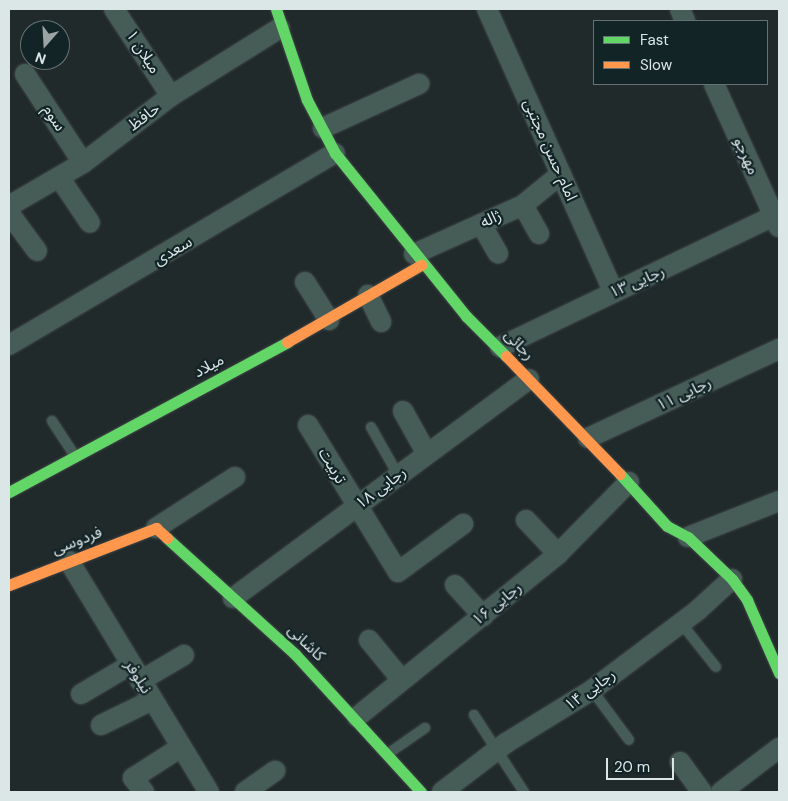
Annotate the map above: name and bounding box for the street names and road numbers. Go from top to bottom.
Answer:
street label: میلان ۱ [122,27,164,77]
street label: امام حسن مجتبی [519,96,581,204]
street label: حافظ [124,99,164,135]
street label: سوم [38,101,70,135]
street label: مهرجو [729,134,763,178]
street label: ژاله [477,206,505,232]
street label: سعدی [150,232,196,270]
street label: رجایی ۱۳ [606,262,668,302]
street label: رجائی [500,326,538,364]
street label: میلاد [191,350,227,382]
street label: رجایی ۱۱ [653,373,715,415]
street label: تربیت [314,445,350,487]
street label: رجایی ۱۸ [352,463,410,513]
street label: فردوسی [49,523,105,559]
street label: رجایی ۱۶ [468,578,526,630]
street label: کاشانی [283,621,329,665]
street label: نیلوفر [120,657,156,697]
street label: رجایی ۱۴ [561,665,619,715]

